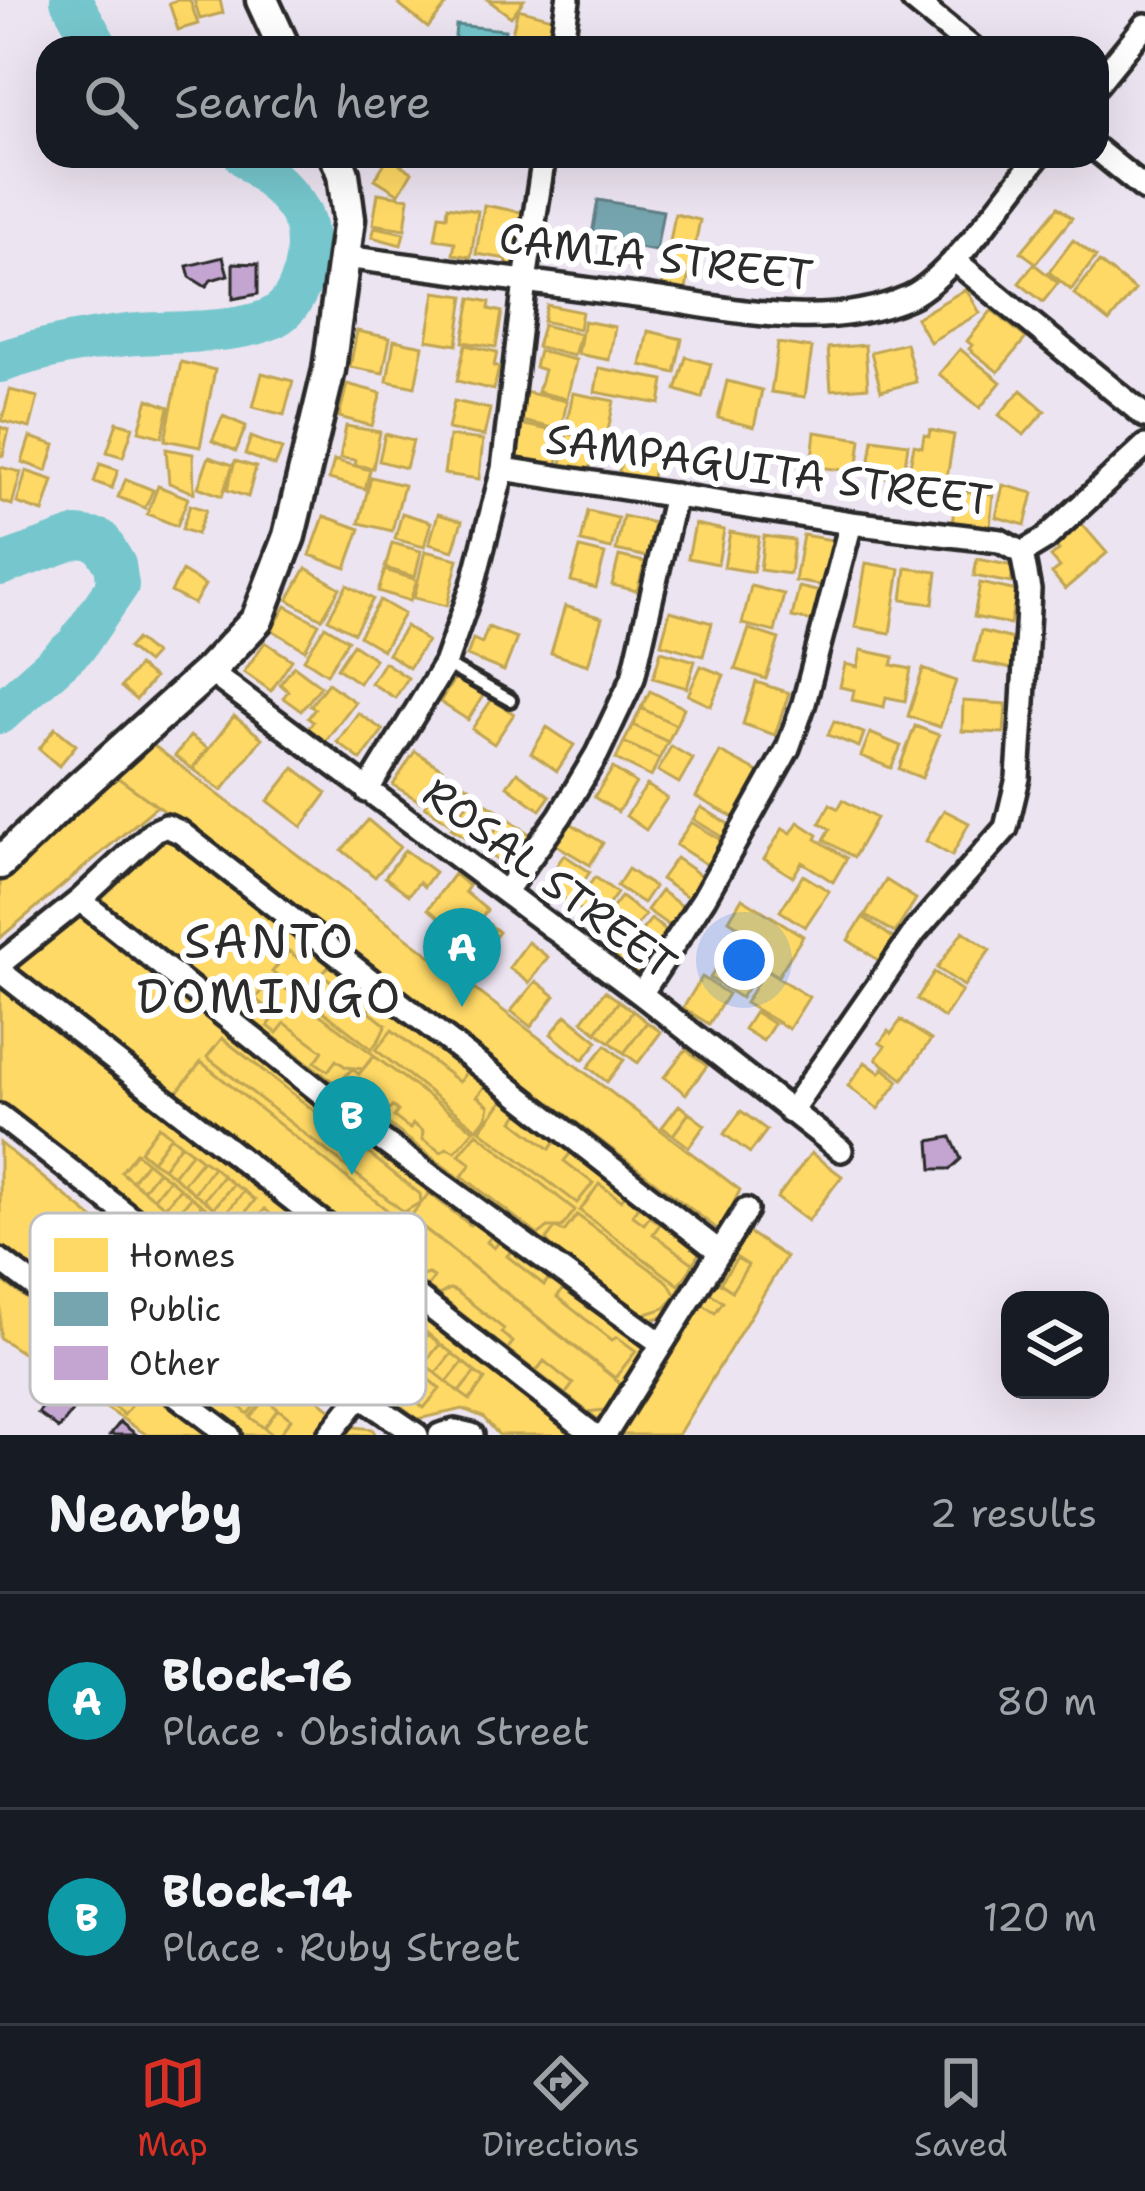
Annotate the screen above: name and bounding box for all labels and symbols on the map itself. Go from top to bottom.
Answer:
street label: CAMIA STREET [496,209,816,303]
street label: SAMPAGUITA STREET [542,410,996,528]
street label: ROSAL STREET [414,767,686,989]
pin: A [423,908,501,1007]
district label: SANTO DOMINGO [137,909,403,1028]
your location [714,930,774,990]
pin: B [313,1076,391,1175]
legend [30,1213,426,1405]
text: Homes [129,1233,236,1278]
text: Public [129,1287,221,1332]
text: Other [129,1341,221,1386]

